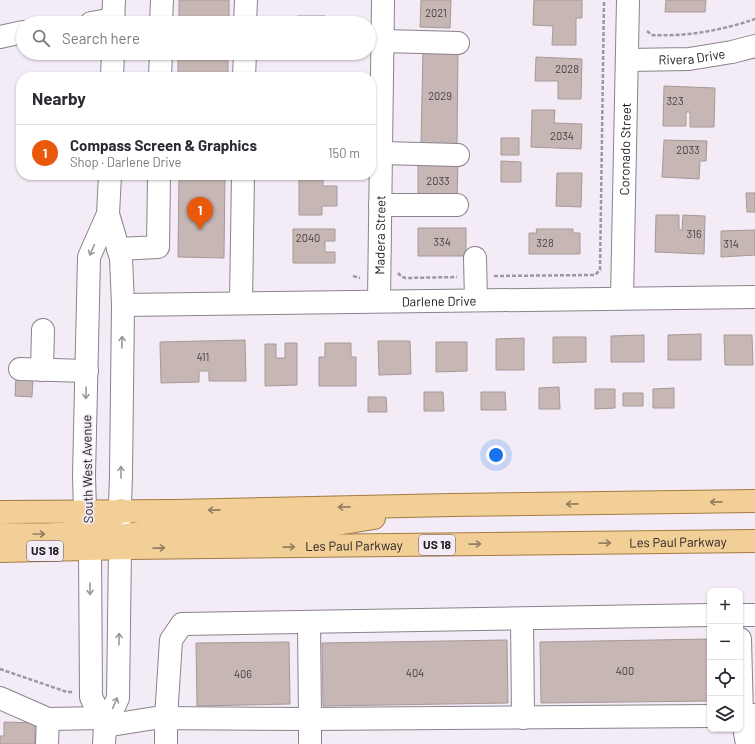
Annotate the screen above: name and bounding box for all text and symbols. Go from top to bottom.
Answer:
house number: 2021 [425,6,447,19]
search box [16,16,376,60]
icon: search [30,27,52,49]
text: Search here [62,29,140,47]
street label: Rivera Drive [658,45,726,67]
house number: 2028 [555,62,579,75]
text: Nearby [32,88,86,108]
house number: 2029 [428,89,452,102]
house number: 323 [666,94,684,107]
street label: Coronado Street [616,103,634,196]
house number: 2034 [550,129,574,142]
text: Compass Screen & Graphics [70,136,257,154]
house number: 2033 [676,143,700,156]
text: 1 [43,145,47,161]
text: 150 m [328,145,360,161]
text: Shop · Darlene Drive [70,154,181,170]
house number: 2033 [426,174,450,187]
street label: Madera Street [371,195,388,275]
pin: 1 [187,197,213,230]
house number: 316 [686,227,702,240]
house number: 2040 [296,231,320,244]
house number: 334 [433,235,451,248]
house number: 328 [536,236,554,249]
house number: 314 [723,237,739,250]
one-way arrow [88,243,95,255]
street label: Darlene Drive [401,293,477,309]
one-way arrow [119,336,126,349]
house number: 411 [197,350,209,363]
one-way arrow [82,386,90,399]
street label: South West Avenue [78,415,96,523]
your location [486,445,506,465]
one-way arrow [117,466,125,479]
one-way arrow [710,498,723,506]
one-way arrow [566,500,579,508]
one-way arrow [338,504,351,511]
one-way arrow [208,506,221,514]
one-way arrow [32,530,45,538]
street label: Les Paul Parkway [629,533,727,550]
road number: US 18 [419,535,455,555]
street label: Les Paul Parkway [305,537,403,554]
one-way arrow [598,539,611,547]
road number: US 18 [27,541,63,561]
one-way arrow [468,541,481,548]
one-way arrow [282,543,295,551]
one-way arrow [152,544,165,552]
one-way arrow [86,582,94,595]
map controls [707,588,743,732]
button: + [707,588,743,624]
button: − [707,624,743,660]
one-way arrow [115,633,123,646]
button: locate [707,660,743,696]
house number: 400 [616,664,634,677]
house number: 404 [406,666,424,679]
house number: 406 [234,667,252,680]
button: layers [707,696,743,732]
one-way arrow [112,697,120,709]

